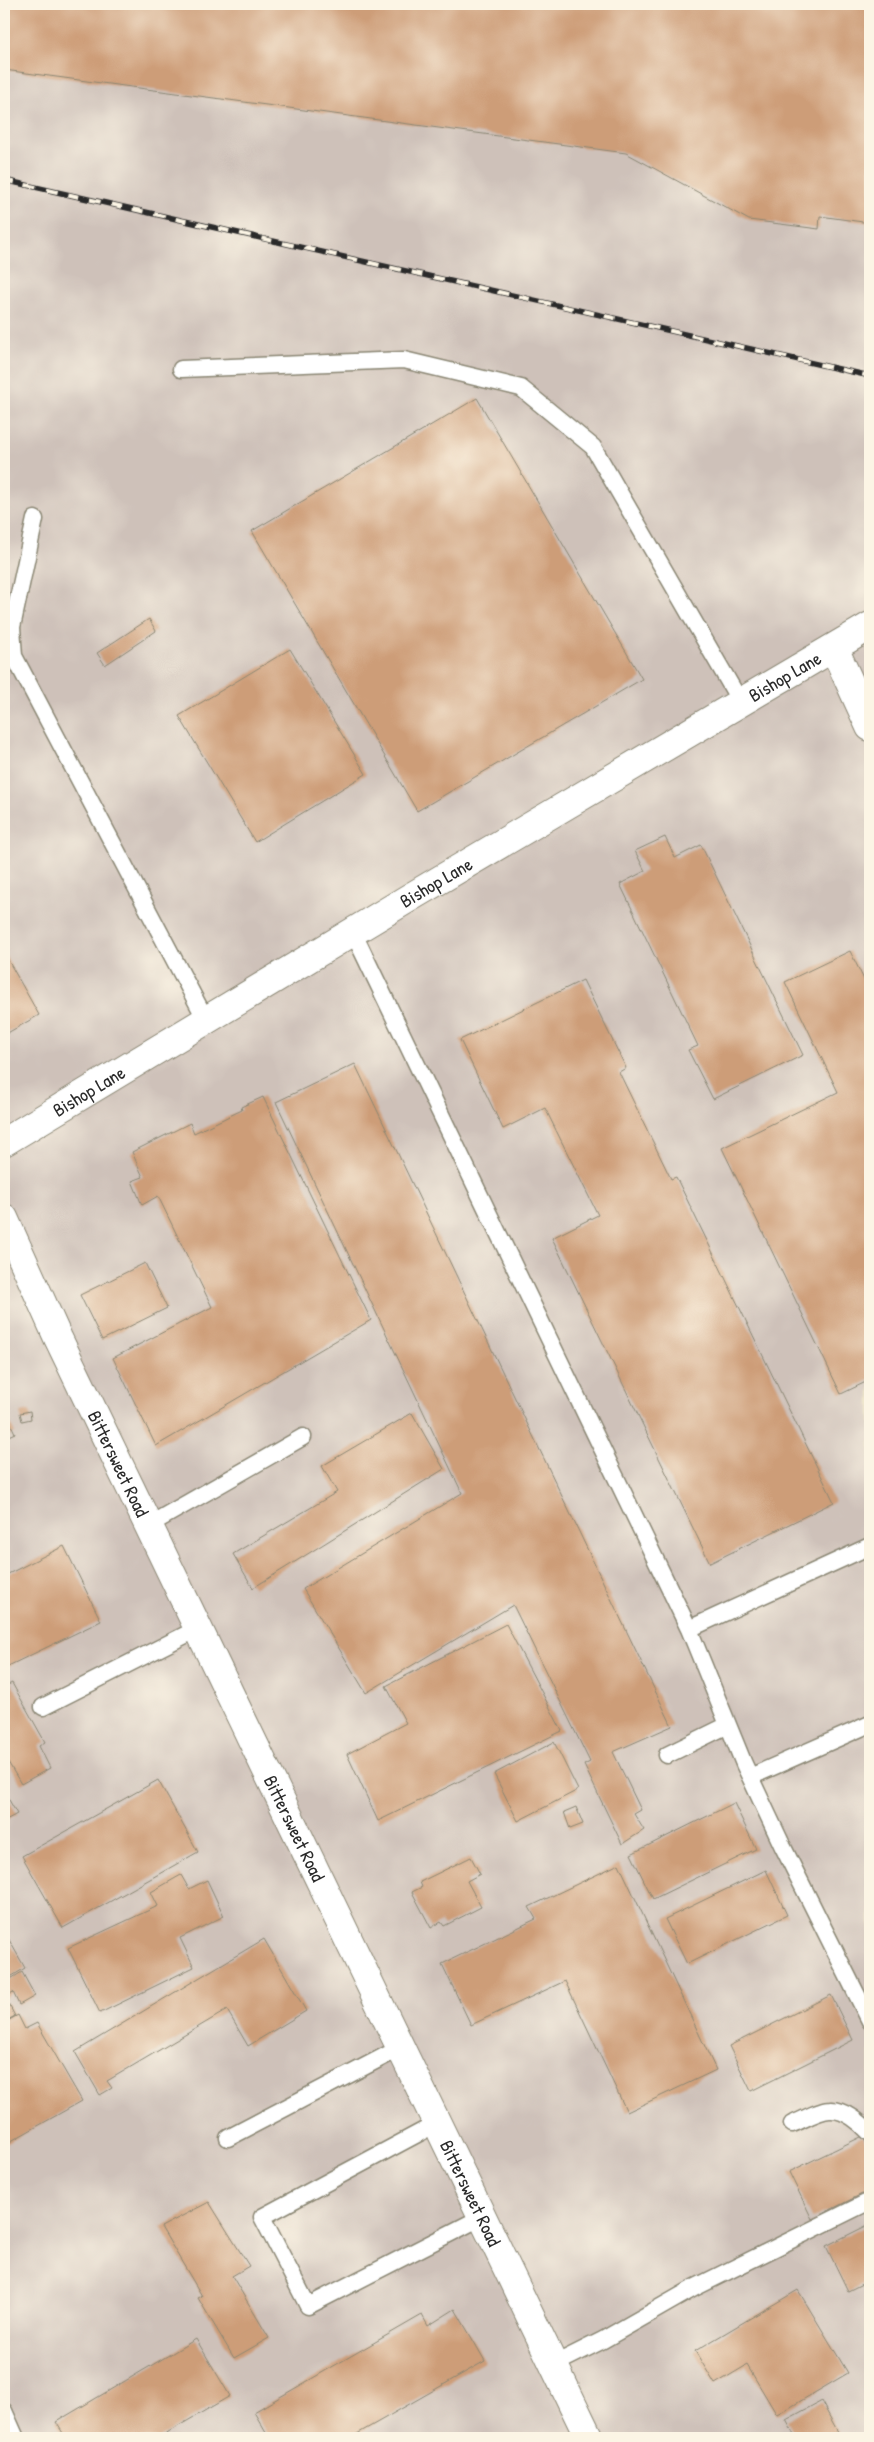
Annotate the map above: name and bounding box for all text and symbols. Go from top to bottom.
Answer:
street label: Bishop Lane [744,645,826,708]
street label: Bishop Lane [395,850,477,914]
street label: Bishop Lane [48,1059,130,1123]
street label: Bittersweet Road [82,1406,156,1522]
street label: Bittersweet Road [258,1771,332,1886]
street label: Bittersweet Road [434,2135,508,2251]

